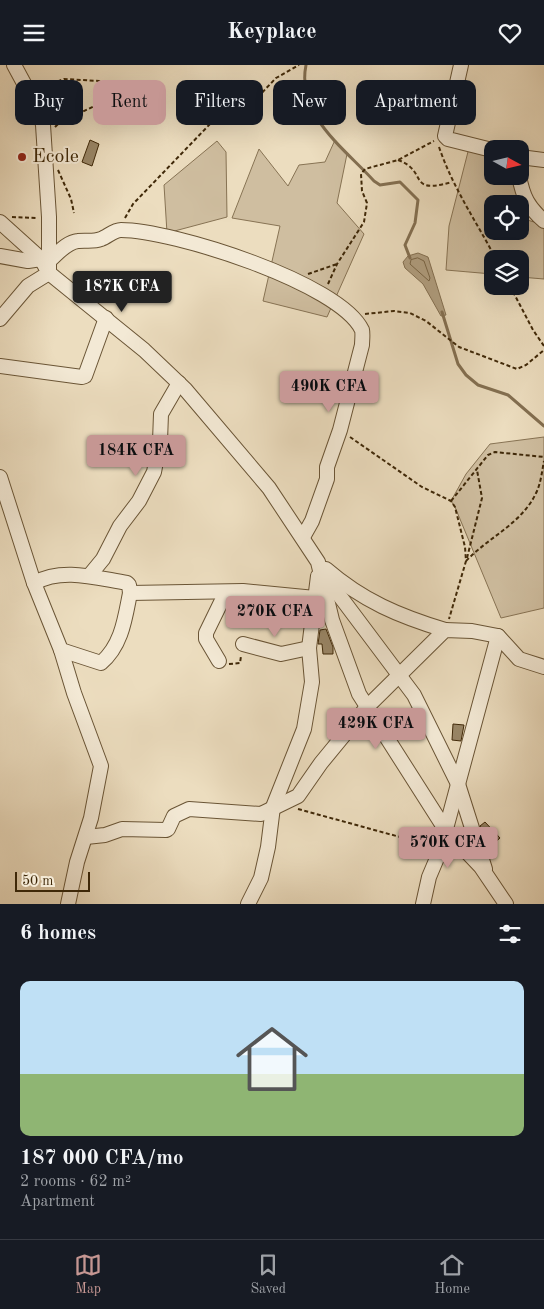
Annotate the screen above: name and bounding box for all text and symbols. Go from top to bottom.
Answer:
icon: menu [20,19,48,47]
icon: heart [496,19,524,47]
text: Keyplace [227,21,317,43]
chip: Buy [15,80,83,125]
chip: Rent [93,80,166,125]
chip: Filters [176,80,263,125]
chip: New [273,80,346,125]
chip: Apartment [356,80,476,125]
north arrow [484,140,529,185]
map controls [484,140,529,295]
place label: Ecole [32,147,79,167]
marker: Ecole [16,151,28,163]
button: locate [484,195,529,240]
button: layers [484,250,529,295]
pin: 187K CFA [70,271,174,313]
text: 187K CFA [84,279,160,295]
pin: 490K CFA [277,371,381,413]
text: 490K CFA [291,379,367,395]
pin: 184K CFA [84,435,188,477]
text: 184K CFA [98,443,174,459]
pin: 270K CFA [223,595,327,638]
text: 270K CFA [237,604,313,620]
pin: 429K CFA [324,707,428,750]
text: 429K CFA [338,716,414,732]
pin: 570K CFA [396,827,500,869]
text: 570K CFA [410,835,486,851]
scale bar [15,869,90,892]
text: 50 m [22,874,53,888]
icon: filters [496,920,524,948]
text: 6 homes [20,923,96,944]
icon: home [227,1014,317,1104]
text: 187 000 CFA/mo [20,1148,184,1169]
text: 2 rooms · 62 m² [20,1174,131,1190]
text: Apartment [20,1194,95,1210]
tab: Map [74,1251,102,1298]
tab: Saved [250,1251,286,1298]
tab: Home [434,1251,470,1298]

